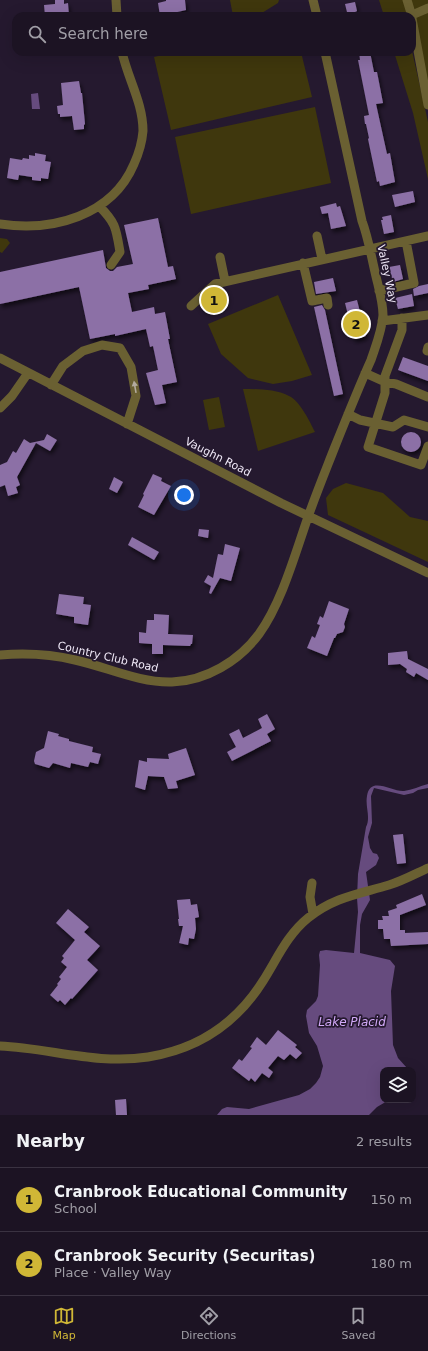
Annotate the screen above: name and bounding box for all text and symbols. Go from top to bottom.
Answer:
search box [12,12,416,56]
icon: search [26,23,48,45]
text: Search here [58,25,148,43]
street label: Valley Way [374,243,400,305]
pin: 1 [201,285,227,315]
pin: 2 [343,309,369,339]
one-way arrow [131,381,137,393]
street label: Vaughn Road [183,435,253,479]
your location [174,485,194,505]
street label: Country Club Road [56,639,160,675]
water label: Lake Placid [318,1015,386,1029]
map controls [380,1067,416,1103]
button: layers [380,1067,416,1103]
text: Nearby [16,1131,85,1151]
text: 2 results [356,1134,412,1149]
text: Cranbrook Educational Community [54,1183,348,1201]
text: 1 [24,1192,34,1207]
text: 150 m [370,1192,412,1207]
text: School [54,1201,97,1216]
text: Cranbrook Security (Securitas) [54,1247,315,1265]
text: 2 [24,1256,34,1271]
text: 180 m [370,1256,412,1271]
text: Place · Valley Way [54,1265,172,1280]
tab: Map [53,1305,76,1342]
tab: Directions [181,1305,236,1342]
tab: Saved [341,1305,375,1342]

